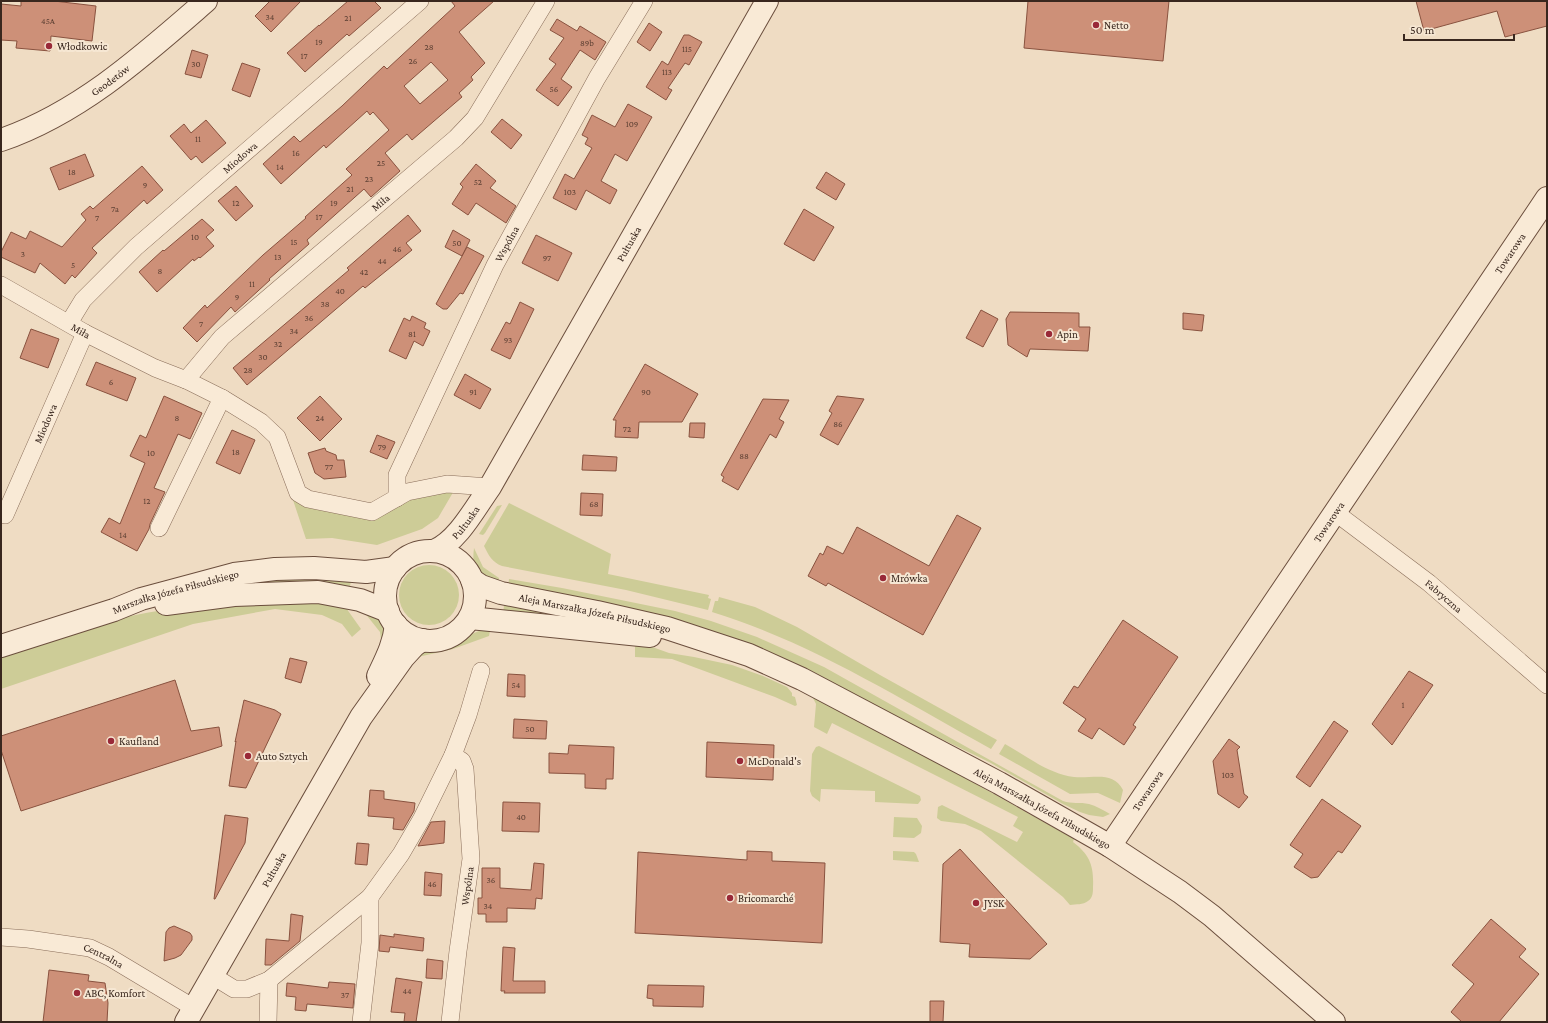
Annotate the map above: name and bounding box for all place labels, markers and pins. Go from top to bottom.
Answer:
place label: Netto [1104,19,1129,31]
marker: Netto [1091,20,1101,30]
place label: Włodkowic [57,40,108,52]
marker: Włodkowic [44,41,54,51]
place label: Apin [1057,328,1078,341]
marker: Apin [1044,329,1054,339]
place label: Mrówka [891,572,928,584]
marker: Mrówka [878,573,888,583]
place label: Kaufland [119,735,159,747]
marker: Kaufland [106,736,116,746]
place label: Auto Sztych [256,750,308,763]
marker: Auto Sztych [243,751,253,761]
place label: McDonald's [748,755,801,767]
marker: McDonald's [735,756,745,766]
place label: Bricomarché [738,892,794,904]
marker: Bricomarché [725,893,735,903]
place label: JYSK [983,897,1005,910]
marker: JYSK [971,898,981,908]
place label: ABC, Komfort [85,987,145,1000]
marker: ABC, Komfort [72,988,82,998]

